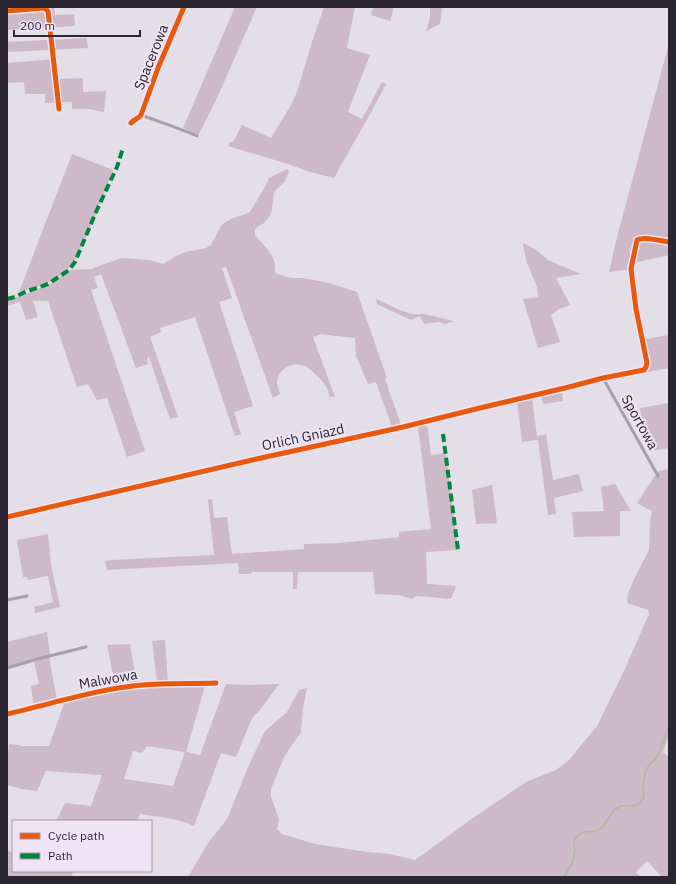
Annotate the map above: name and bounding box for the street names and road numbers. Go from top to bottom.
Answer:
street label: Spacerowa [130,21,173,93]
street label: Sportowa [618,391,663,453]
street label: Orlich Gniazd [260,419,346,455]
street label: Malwowa [77,665,139,693]

